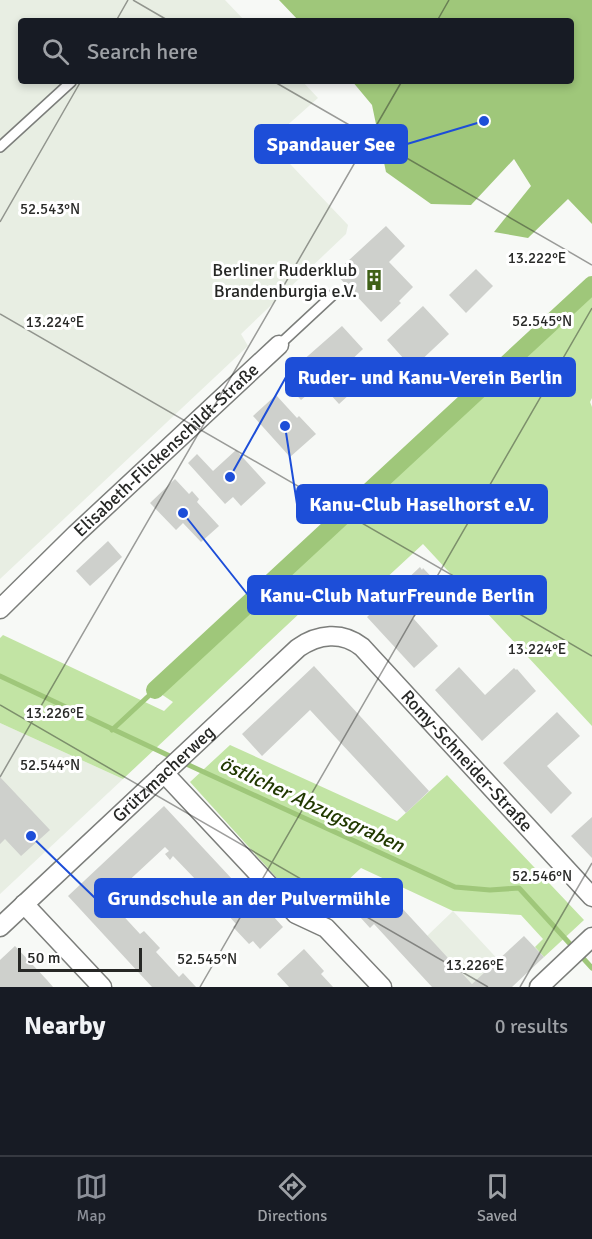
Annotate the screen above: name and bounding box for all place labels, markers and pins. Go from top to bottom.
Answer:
callout: Spandauer See [255,125,407,163]
place label: Berliner Ruderklub Brandenburgia e.V. [212,259,357,302]
building icon: Berliner Ruderklub Brandenburgia e.V. [362,268,386,292]
callout: Ruder- und Kanu-Verein Berlin [286,358,575,396]
callout: Kanu-Club Haselhorst e.V. [297,485,547,523]
callout: Kanu-Club NaturFreunde Berlin [248,576,546,614]
callout: Grundschule an der Pulvermühle [95,879,402,917]

